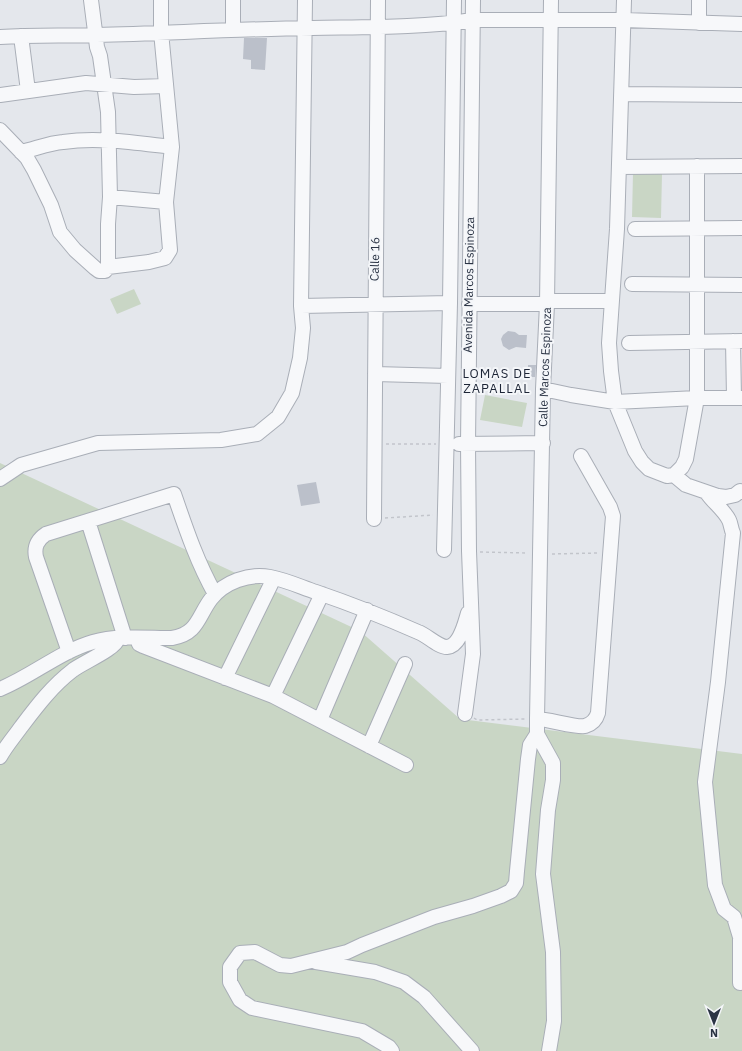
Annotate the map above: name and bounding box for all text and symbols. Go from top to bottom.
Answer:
street label: Avenida Marcos Espinoza [460,216,477,353]
street label: Calle 16 [367,237,382,281]
street label: Calle Marcos Espinoza [535,306,554,427]
district label: LOMAS DE ZAPALLAL [462,365,532,397]
north arrow [694,1003,734,1043]
text: N [710,1026,718,1040]

